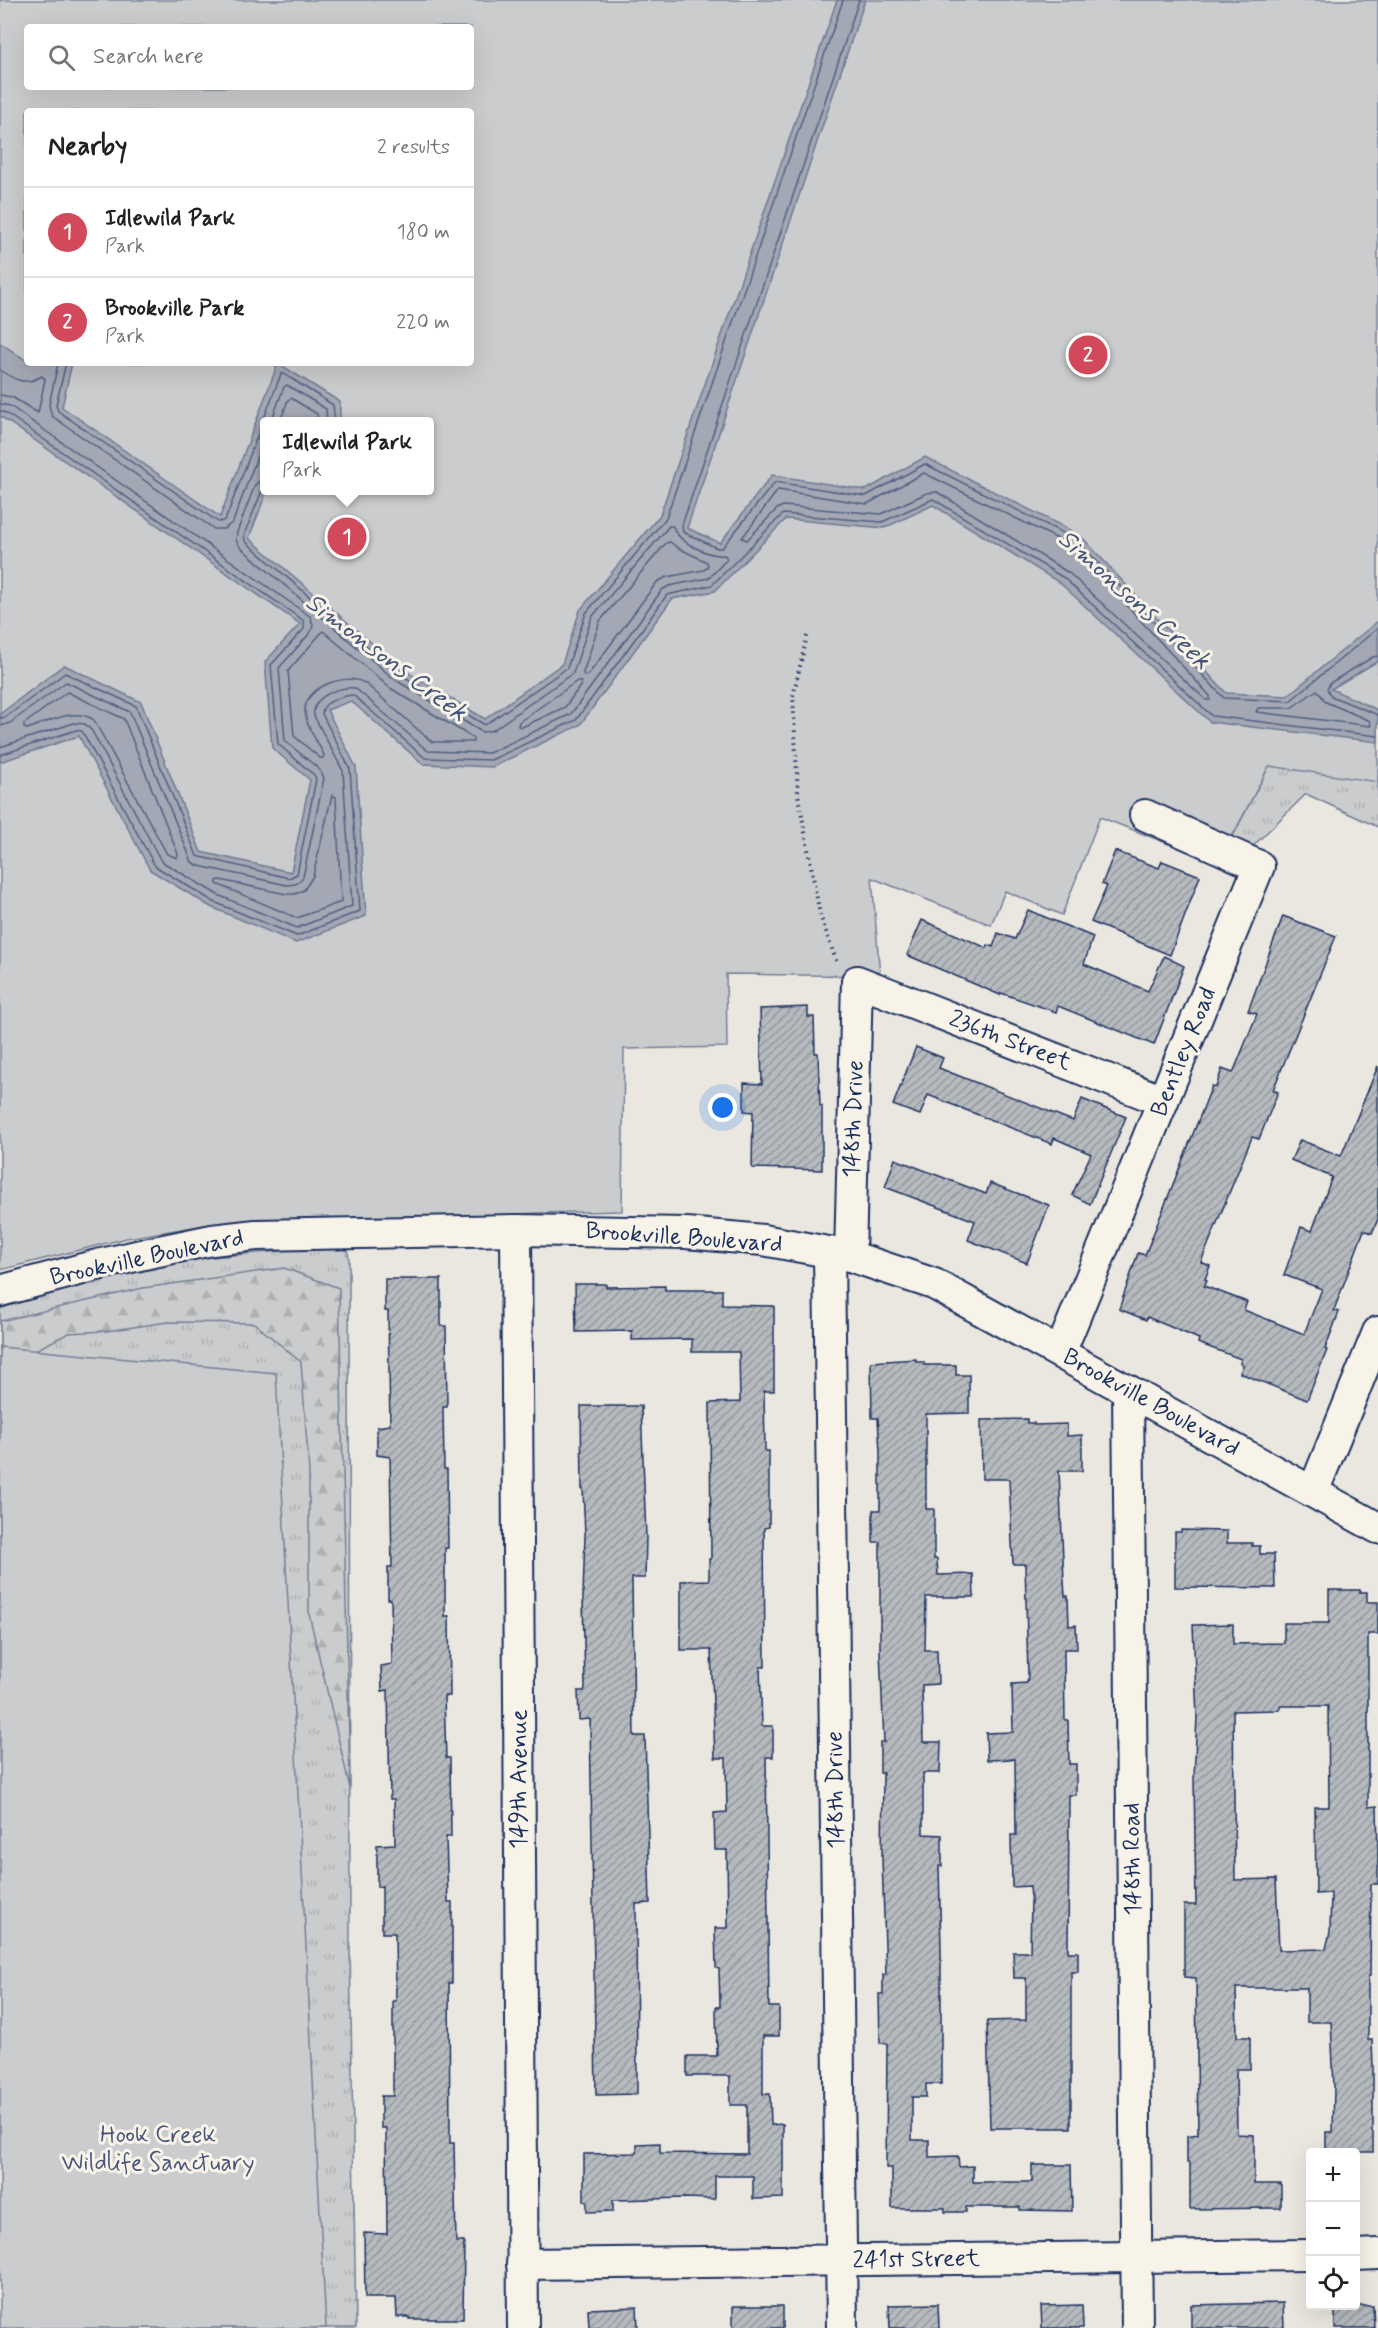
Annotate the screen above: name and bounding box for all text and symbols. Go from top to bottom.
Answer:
search box [24,24,474,90]
icon: search [45,41,78,74]
text: Search here [93,43,204,71]
text: Nearby [48,130,127,164]
text: 2 results [377,134,450,161]
text: Idlewild Park [105,205,235,233]
text: 1 [63,219,72,246]
text: 180 m [397,219,450,246]
text: Park [105,233,145,260]
text: Brookville Park [105,295,244,323]
text: 2 [63,309,72,336]
text: 220 m [396,309,450,336]
text: Park [105,323,145,350]
pin: 2 [1068,332,1108,378]
popup [260,417,434,495]
text: Idlewild Park [282,429,412,457]
text: Park [282,457,322,484]
pin: 1 [328,514,366,560]
water label: Simonsons Creek [1050,522,1218,678]
water label: Simonsons Creek [298,586,474,730]
street label: Bentley Road [1144,983,1224,1121]
street label: 236th Street [944,1003,1076,1079]
street label: 148th Drive [836,1060,872,1178]
your location [708,1093,737,1122]
street label: Brookville Boulevard [585,1216,783,1260]
street label: Brookville Boulevard [47,1222,247,1294]
street label: Brookville Boulevard [1057,1342,1245,1464]
street label: 149th Avenue [504,1709,535,1849]
street label: 148th Drive [819,1731,853,1849]
street label: 148th Road [1117,1802,1149,1916]
park label: Hook Creek Wildlife Sanctuary [61,2120,255,2179]
map controls [1306,2148,1360,2310]
button: + [1306,2148,1360,2202]
button: − [1306,2202,1360,2256]
street label: 241st Street [852,2243,980,2277]
button: locate [1306,2256,1360,2310]

